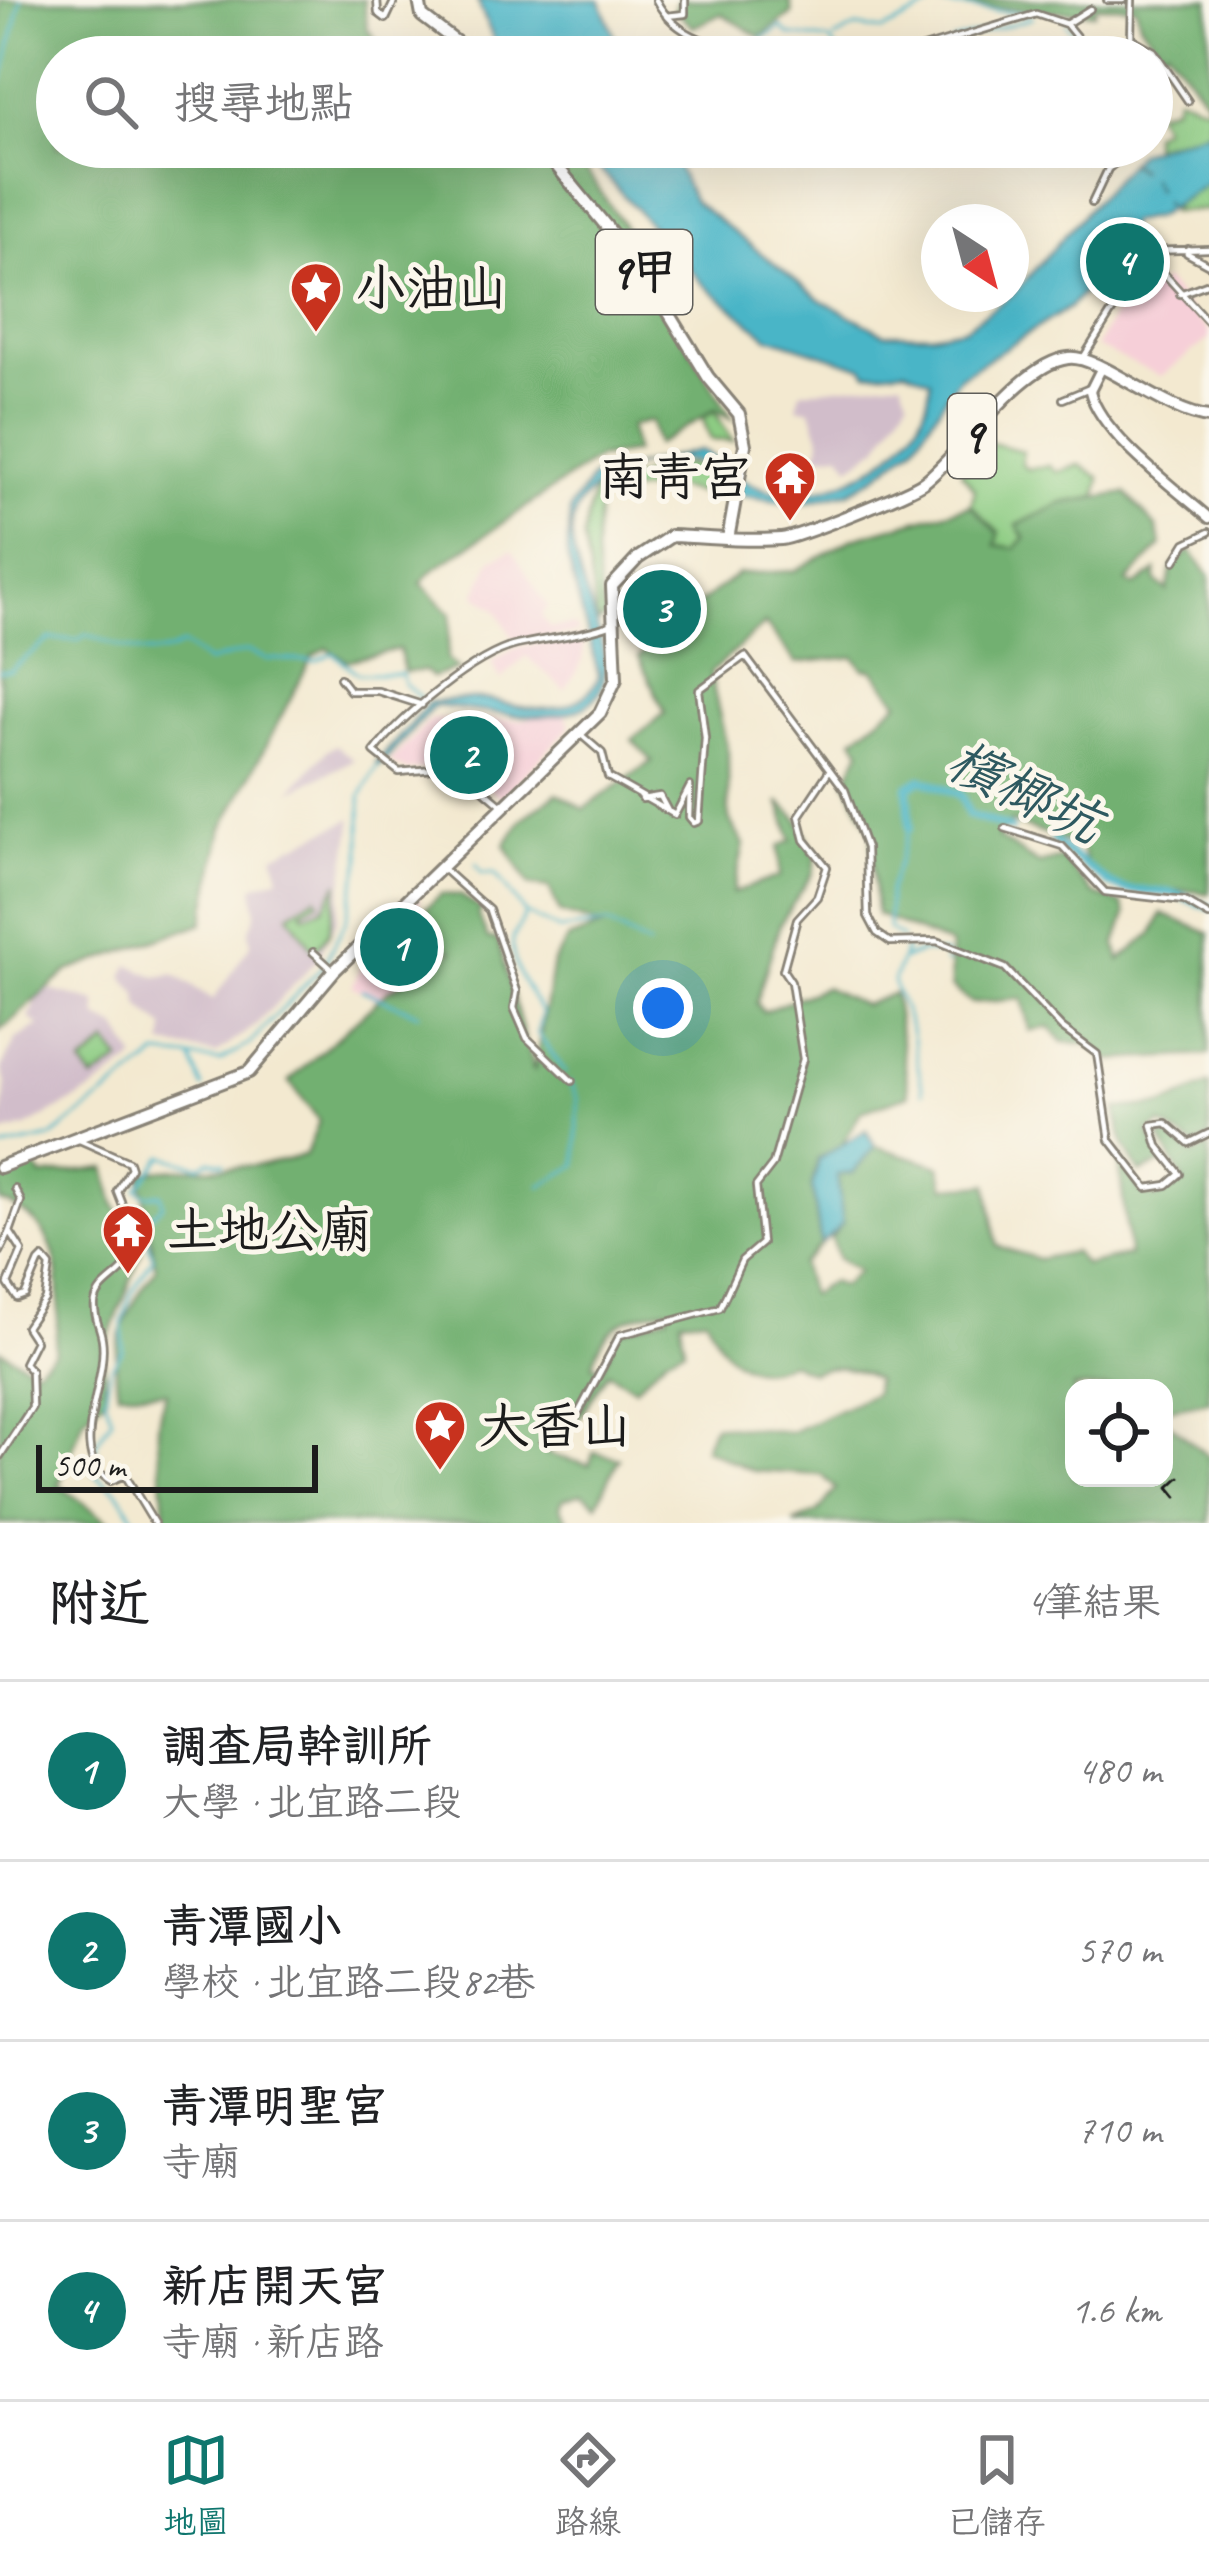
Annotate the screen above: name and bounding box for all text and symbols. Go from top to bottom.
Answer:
search box [36,36,1173,168]
icon: search [78,69,144,135]
text: 搜尋地點 [174,75,354,132]
north arrow [921,204,1029,312]
pin: 4 [1086,217,1164,307]
road number: 9甲 [596,230,692,314]
place label: 小油山 [355,256,508,320]
place icon: 小油山 [288,260,344,334]
road number: 9 [948,394,996,478]
place label: 南青宮 [598,445,751,509]
temple icon: 南青宮 [762,449,818,523]
pin: 3 [623,564,701,654]
pin: 2 [430,710,508,800]
water label: 檳榔坑 [937,726,1117,860]
pin: 1 [360,902,438,992]
your location [633,978,693,1038]
place label: 土地公廟 [167,1198,371,1262]
temple icon: 土地公廟 [100,1202,156,1276]
map controls [1065,1379,1173,1487]
button: locate [1065,1379,1173,1487]
place label: 大香山 [479,1394,632,1458]
place icon: 大香山 [412,1398,468,1472]
scale bar [36,1439,318,1492]
text: 500 m [54,1445,125,1487]
text: 附近 [48,1571,150,1635]
text: 4筆結果 [1026,1578,1161,1627]
text: 調查局幹訓所 [162,1718,432,1775]
text: 1 [78,1746,96,1795]
text: 480 m [1077,1746,1161,1795]
text: 大學 · 北宜路二段 [162,1778,461,1827]
text: 青潭國小 [162,1898,342,1955]
text: 2 [78,1926,96,1975]
text: 570 m [1077,1926,1161,1975]
text: 學校 · 北宜路二段82巷 [162,1958,535,2007]
text: 青潭明聖宮 [162,2078,387,2135]
text: 3 [78,2106,96,2155]
text: 710 m [1077,2106,1161,2155]
text: 寺廟 [162,2138,240,2187]
text: 新店開天宮 [162,2258,387,2315]
text: 4 [78,2286,96,2335]
text: 1.6 km [1071,2286,1161,2335]
text: 寺廟 · 新店路 [162,2318,383,2367]
tab: 地圖 [163,2427,229,2543]
tab: 路線 [555,2427,621,2543]
tab: 已儲存 [947,2427,1046,2543]

